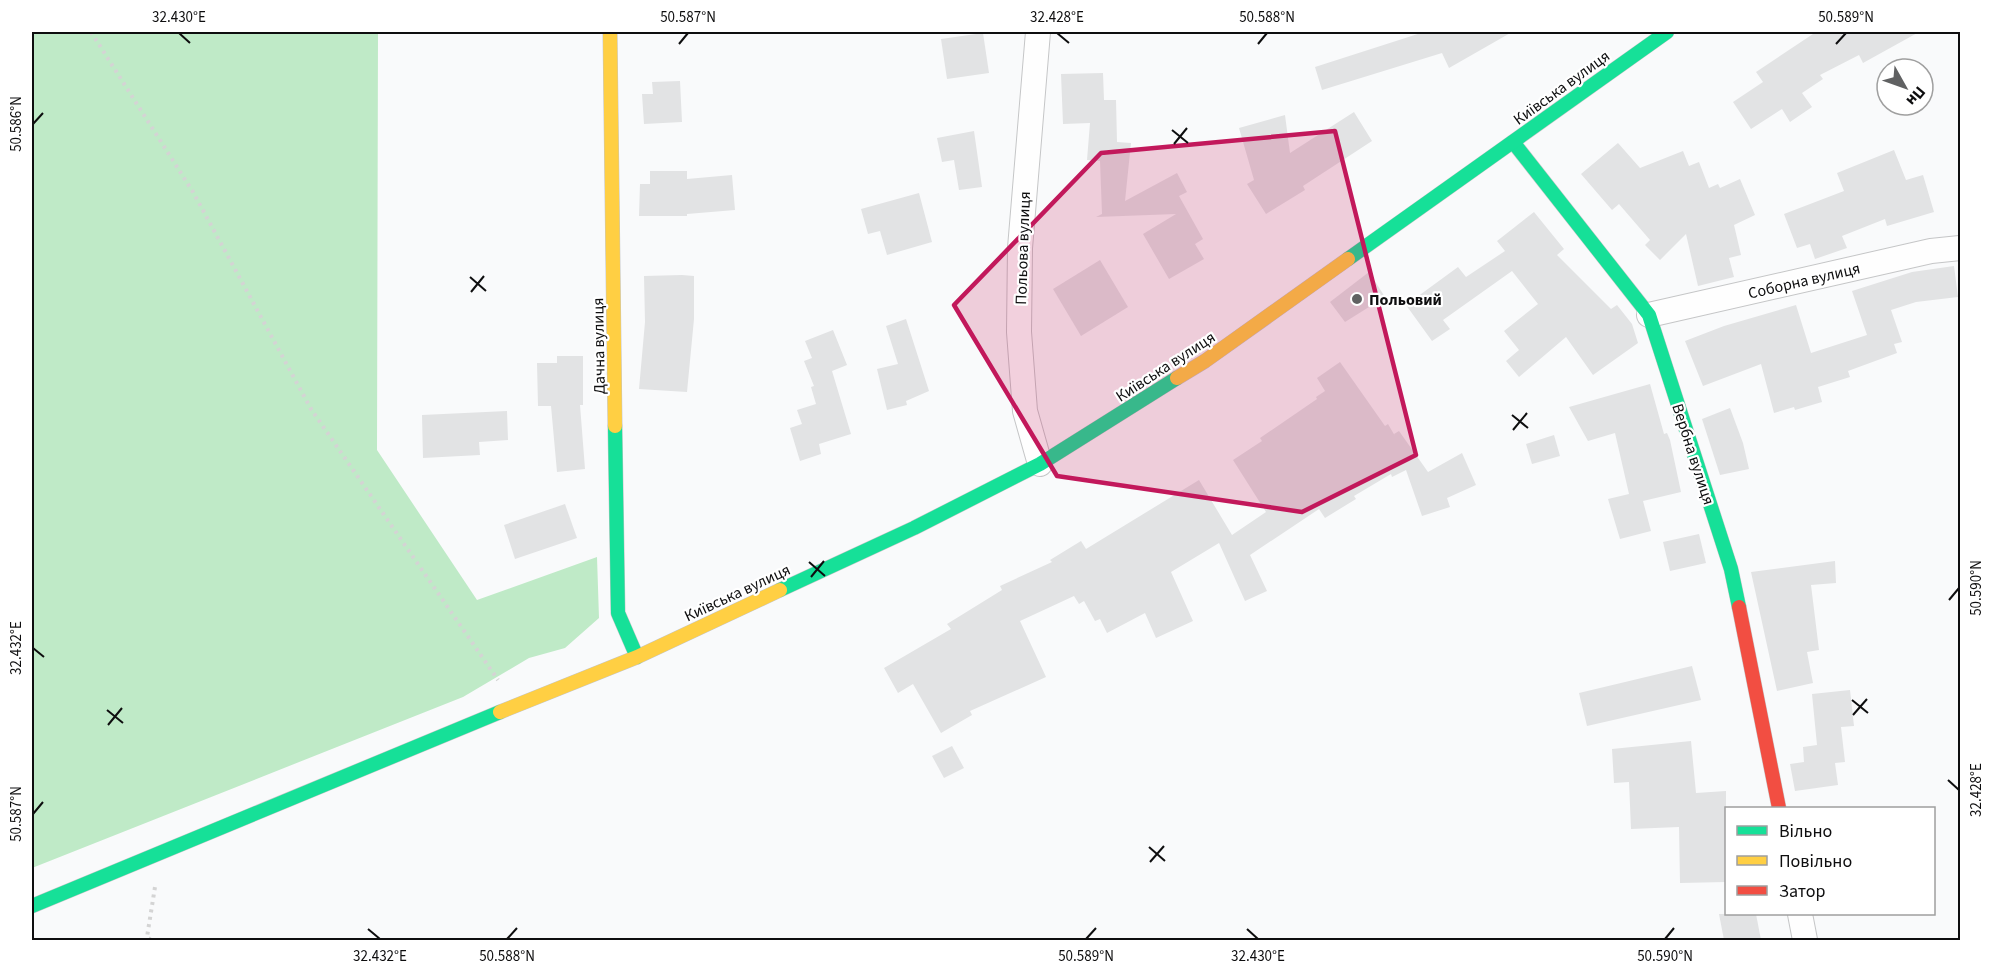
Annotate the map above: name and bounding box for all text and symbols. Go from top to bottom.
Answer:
text: 32.430°E [152,7,206,28]
text: 50.587°N [660,7,716,28]
text: 32.428°E [1030,7,1084,28]
text: 50.588°N [1239,7,1295,28]
text: 50.589°N [1818,7,1874,28]
street label: Київська вулиця [1509,45,1614,130]
north arrow [1875,57,1935,117]
text: Пн [1901,81,1931,111]
text: 50.586°N [6,96,27,152]
street label: Польова вулиця [1010,191,1036,305]
street label: Соборна вулиця [1746,257,1862,305]
place label: Польовий [1369,289,1442,311]
marker: Польовий [1350,292,1364,306]
street label: Дачна вулиця [587,297,611,395]
street label: Київська вулиця [1111,326,1220,407]
street label: Вербна вулиця [1666,401,1720,508]
street label: Київська вулиця [681,559,794,627]
text: 50.590°N [1966,560,1987,616]
text: 32.432°E [6,621,27,675]
text: 32.428°E [1966,763,1987,817]
text: 50.587°N [6,786,27,842]
legend [1725,807,1935,915]
text: Вільно [1779,819,1832,844]
text: Повільно [1779,849,1852,874]
text: Затор [1779,879,1826,904]
text: 32.432°E [353,946,407,967]
text: 50.588°N [479,946,535,967]
text: 50.589°N [1058,946,1114,967]
text: 32.430°E [1231,946,1285,967]
text: 50.590°N [1637,946,1693,967]

